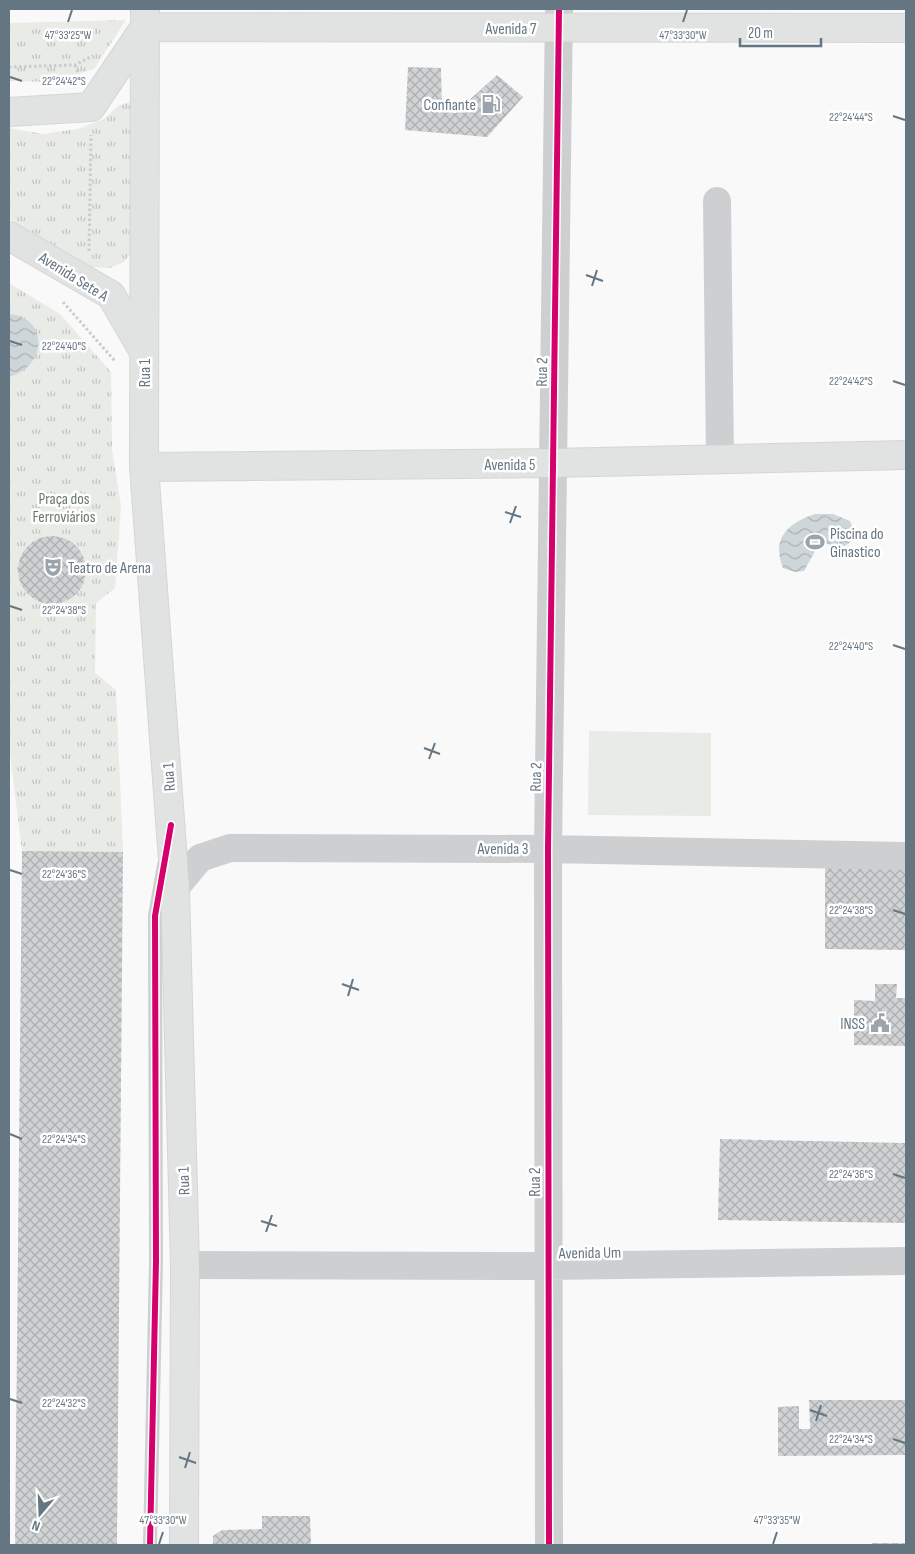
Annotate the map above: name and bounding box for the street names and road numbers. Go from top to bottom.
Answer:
street label: Avenida 7 [485,20,537,39]
street label: Avenida Sete A [34,248,112,306]
street label: Rua 2 [533,357,552,387]
street label: Rua 1 [136,358,155,387]
street label: Avenida 5 [484,456,535,475]
street label: Rua 1 [159,762,180,792]
street label: Rua 2 [527,762,546,792]
street label: Avenida 3 [476,840,529,859]
street label: Rua 1 [174,1166,194,1195]
street label: Rua 2 [526,1167,545,1197]
street label: Avenida Um [558,1243,621,1264]

